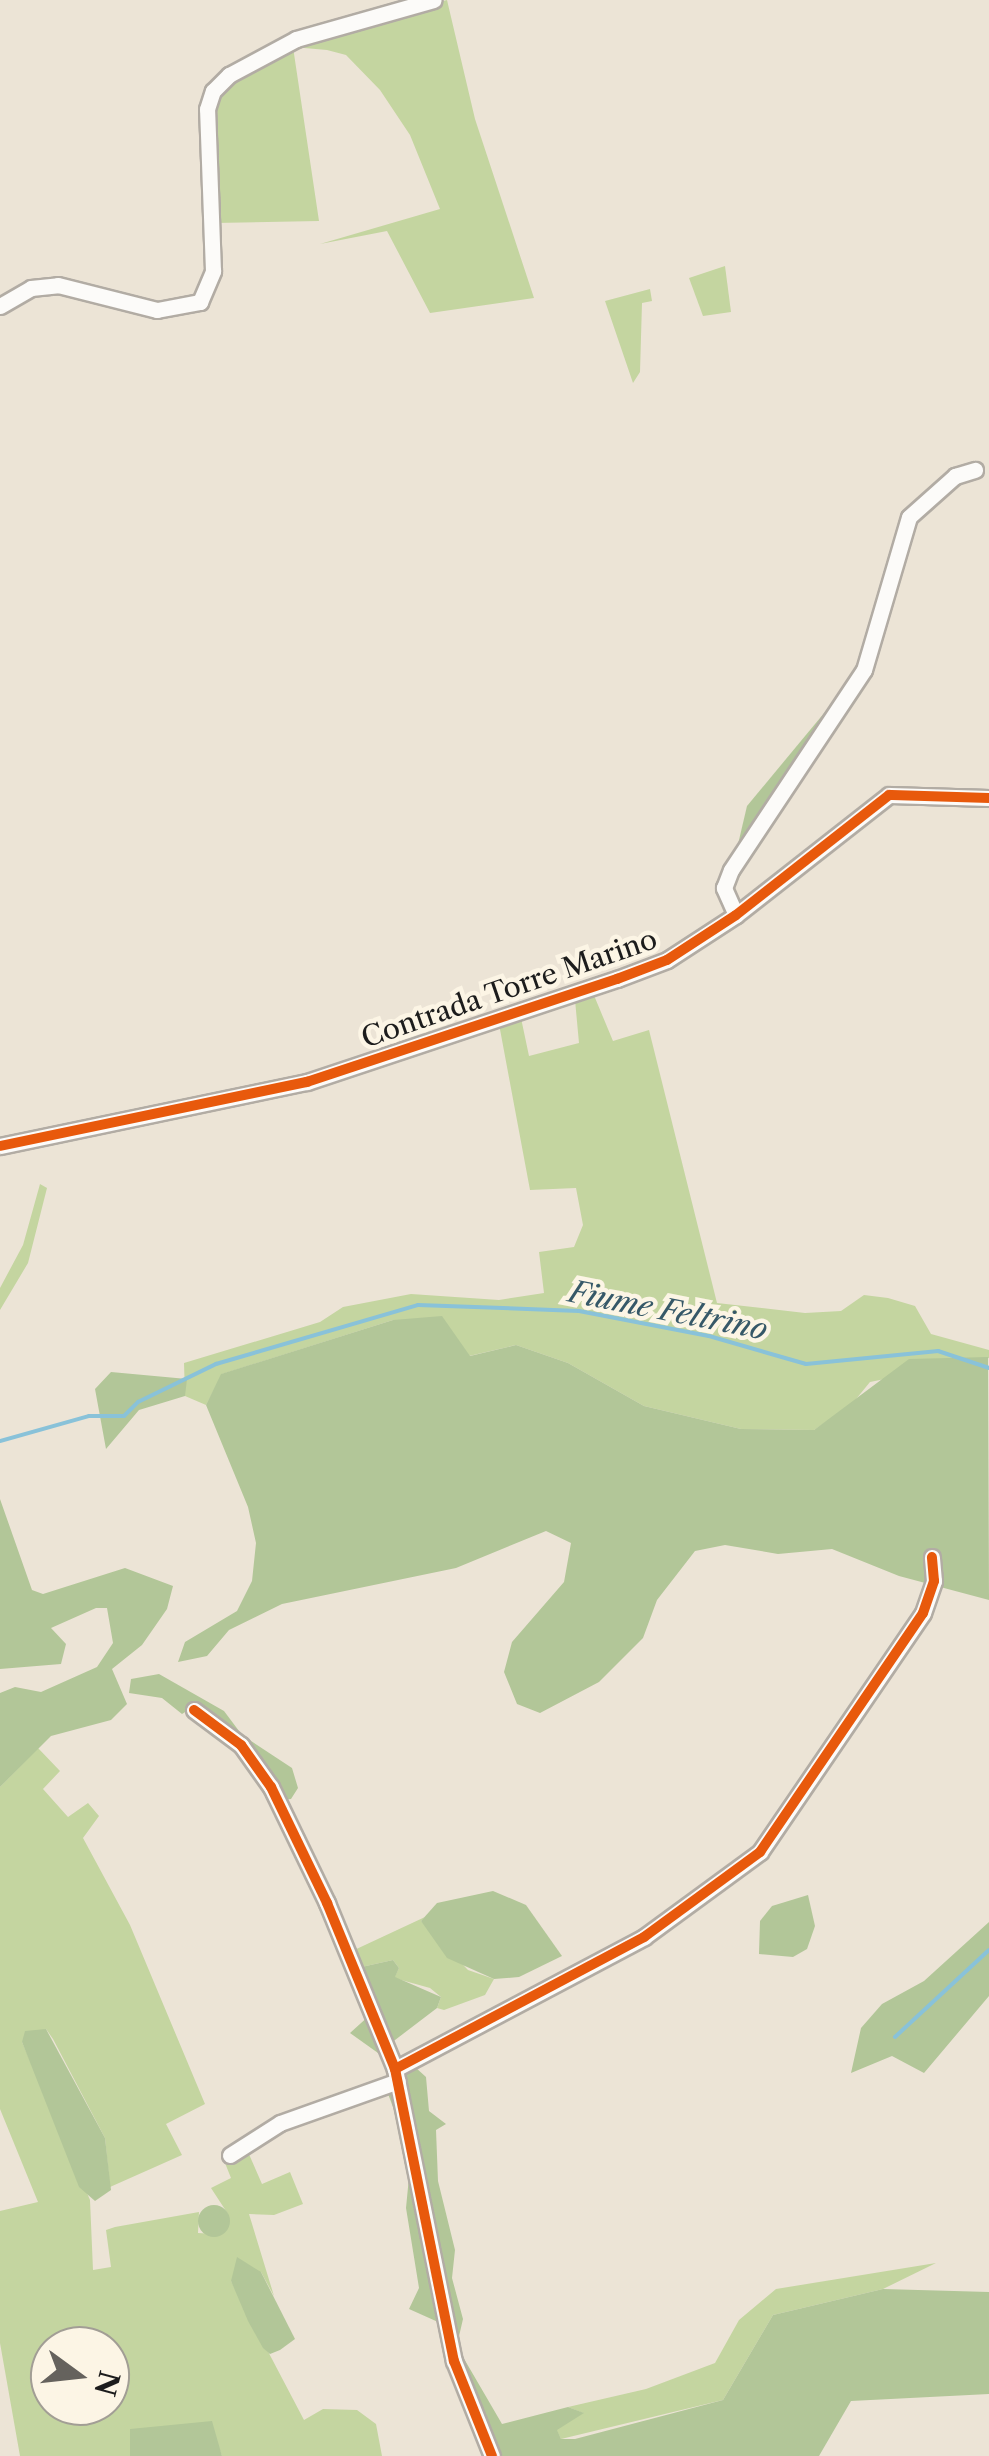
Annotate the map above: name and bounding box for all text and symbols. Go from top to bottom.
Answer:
street label: Contrada Torre Marino [356,921,662,1055]
water label: Fiume Feltrino [566,1274,770,1348]
north arrow [30,2326,130,2426]
text: N [87,2367,127,2399]

